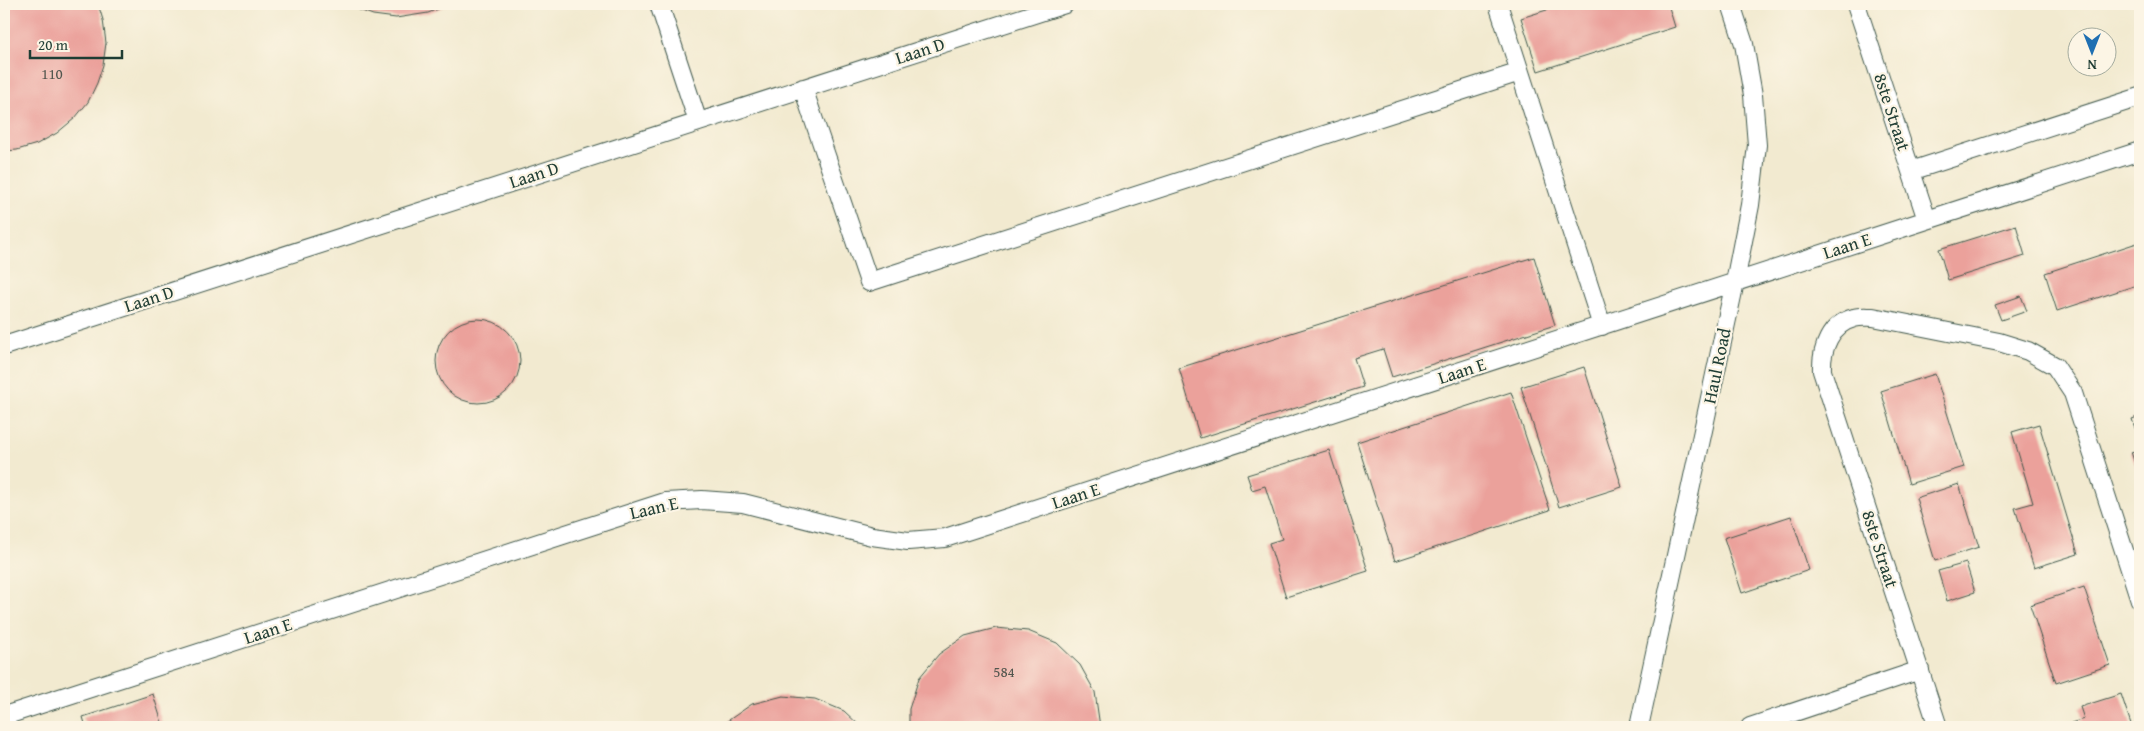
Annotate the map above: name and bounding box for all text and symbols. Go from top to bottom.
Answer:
scale bar [30,28,122,60]
north arrow [2066,28,2116,78]
street label: Laan D [892,30,948,71]
text: 20 m [38,34,69,55]
text: N [2087,55,2097,75]
house number: 110 [41,63,63,84]
street label: 8ste Straat [1867,69,1918,155]
street label: Laan D [506,154,562,195]
street label: Laan E [1819,225,1874,266]
street label: Laan D [121,278,177,319]
street label: Haul Road [1695,325,1738,406]
street label: Laan E [1434,350,1489,391]
street label: Laan E [1048,475,1103,516]
street label: Laan E [627,489,681,526]
street label: 8ste Straat [1855,506,1906,592]
street label: Laan E [240,610,295,651]
house number: 584 [993,661,1015,682]

